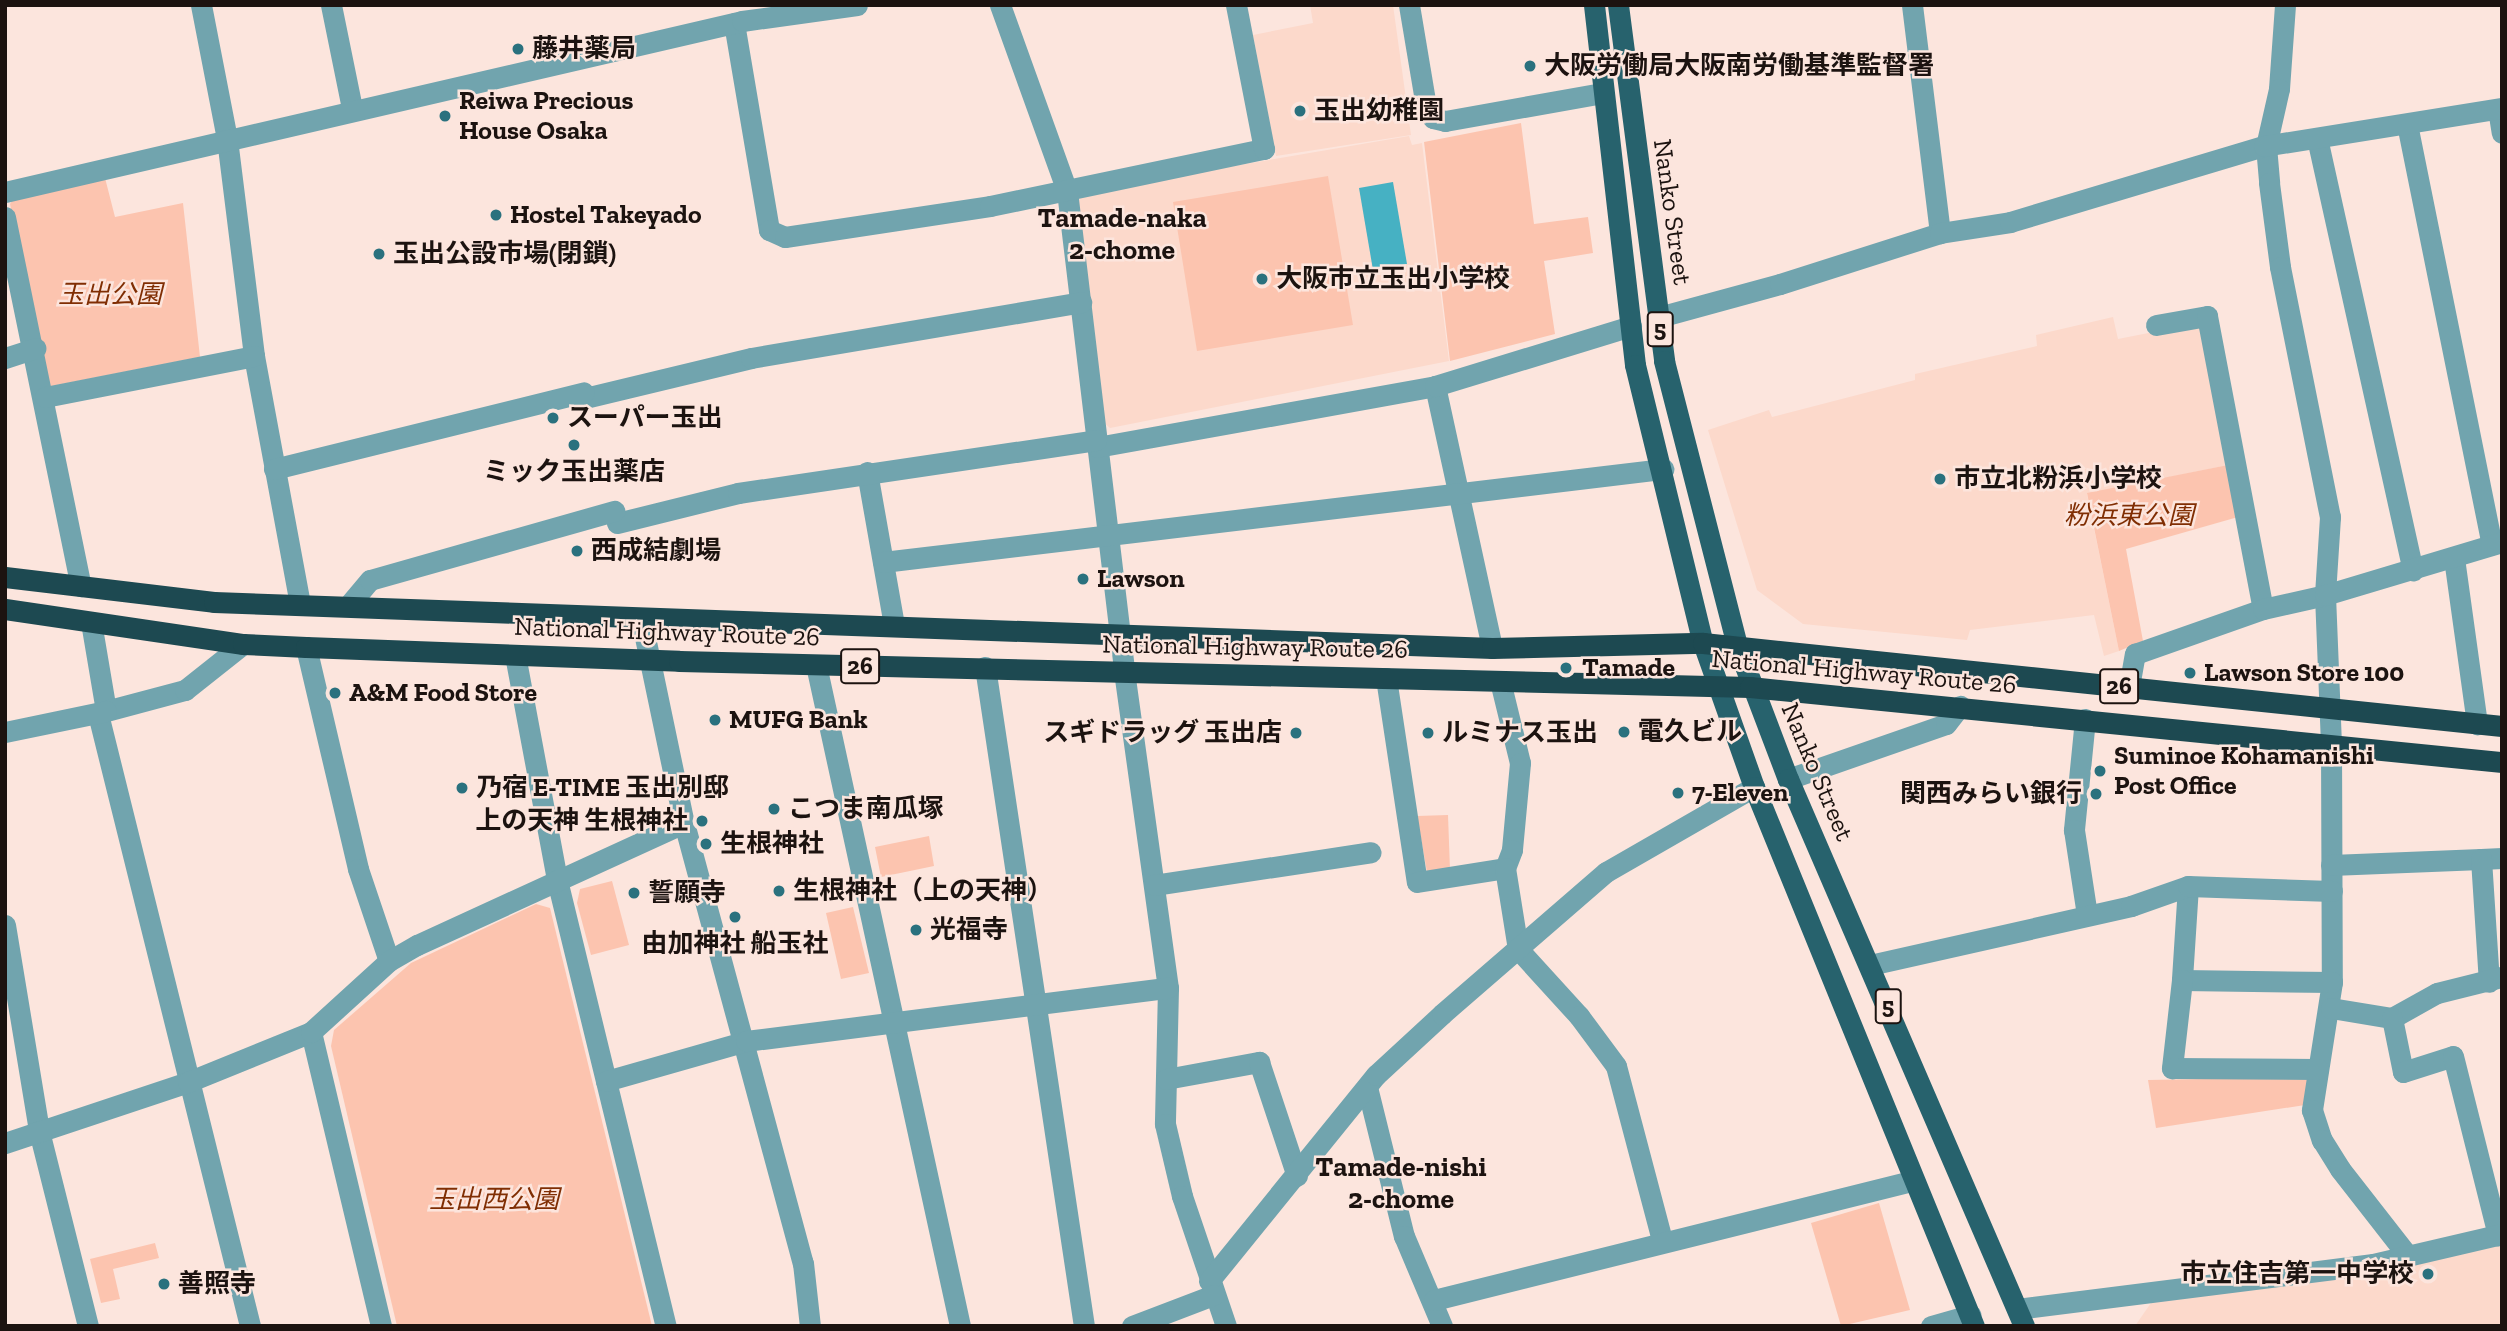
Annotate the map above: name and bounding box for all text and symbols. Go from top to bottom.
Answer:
place label: 藤井薬局 [532,33,636,65]
marker: 藤井薬局 [510,41,526,57]
place label: 大阪労働局大阪南労働基準監督署 [1544,50,1934,82]
marker: 大阪労働局大阪南労働基準監督署 [1522,58,1538,74]
place label: Reiwa Precious House Osaka [459,85,634,146]
place label: 玉出幼稚園 [1314,95,1444,127]
marker: 玉出幼稚園 [1292,103,1308,119]
marker: Reiwa Precious House Osaka [437,108,453,124]
street label: Nanko Street [1646,137,1698,287]
place label: Hostel Takeyado [510,199,701,231]
district label: Tamade-naka 2-chome [1037,201,1207,267]
marker: Hostel Takeyado [488,207,504,223]
place label: 玉出公設市場(閉鎖) [393,238,616,270]
marker: 玉出公設市場(閉鎖) [371,246,387,262]
place label: 大阪市立玉出小学校 [1276,263,1510,295]
marker: 大阪市立玉出小学校 [1254,271,1270,287]
park label: 玉出公園 [58,279,162,311]
road number: 5 [1646,308,1674,350]
place label: スーパー玉出 [567,402,723,434]
marker: スーパー玉出 [545,410,561,426]
marker: ミック玉出薬店 [566,437,582,453]
place label: ミック玉出薬店 [483,456,665,488]
place label: 市立北粉浜小学校 [1954,463,2162,495]
marker: 市立北粉浜小学校 [1932,471,1948,487]
park label: 粉浜東公園 [2064,500,2194,532]
place label: 西成結劇場 [591,535,721,567]
marker: 西成結劇場 [569,543,585,559]
place label: Lawson [1097,563,1185,595]
marker: Lawson [1075,571,1091,587]
street label: National Highway Route 26 [513,611,821,653]
street label: National Highway Route 26 [1101,629,1409,665]
street label: National Highway Route 26 [1710,643,2018,701]
road number: 26 [839,646,881,686]
place label: Tamade [1582,652,1675,684]
place label: Lawson Store 100 [2204,657,2404,689]
marker: Tamade [1556,658,1576,678]
marker: Lawson Store 100 [2182,665,2198,681]
road number: 26 [2098,666,2140,706]
place label: A&M Food Store [349,677,537,709]
marker: A&M Food Store [327,685,343,701]
street label: Nanko Street [1774,698,1860,846]
place label: MUFG Bank [729,704,868,736]
marker: MUFG Bank [707,712,723,728]
place label: 電久ビル [1638,716,1742,748]
place label: スギドラッグ 玉出店 [1043,717,1282,749]
place label: ルミナス玉出 [1442,717,1598,749]
marker: 電久ビル [1616,724,1632,740]
marker: スギドラッグ 玉出店 [1288,725,1304,741]
marker: ルミナス玉出 [1420,725,1436,741]
place label: Suminoe Kohamanishi Post Office [2114,740,2374,802]
marker: Suminoe Kohamanishi Post Office [2092,763,2108,779]
place label: 乃宿 E-TIME 玉出別邸 [476,772,729,804]
place label: 7-Eleven [1692,777,1789,809]
place label: 関西みらい銀行 [1900,778,2082,810]
marker: 乃宿 E-TIME 玉出別邸 [454,780,470,796]
marker: 7-Eleven [1670,785,1686,801]
marker: 関西みらい銀行 [2088,786,2104,802]
place label: こつま南瓜塚 [788,793,944,825]
marker: こつま南瓜塚 [766,801,782,817]
place label: 上の天神 生根神社 [475,805,688,837]
marker: 上の天神 生根神社 [694,813,710,829]
place label: 生根神社 [720,828,824,860]
marker: 生根神社 [698,836,714,852]
place label: 生根神社（上の天神） [793,875,1053,907]
place label: 誓願寺 [648,877,726,909]
marker: 生根神社（上の天神） [771,883,787,899]
marker: 誓願寺 [626,885,642,901]
marker: 由加神社 船玉社 [727,909,743,925]
place label: 光福寺 [930,914,1008,946]
marker: 光福寺 [908,922,924,938]
place label: 由加神社 船玉社 [642,928,828,960]
road number: 5 [1874,986,1902,1026]
district label: Tamade-nishi 2-chome [1315,1150,1487,1216]
park label: 玉出西公園 [429,1184,559,1216]
place label: 市立住吉第一中学校 [2180,1258,2414,1290]
marker: 市立住吉第一中学校 [2420,1266,2436,1282]
place label: 善照寺 [178,1268,256,1300]
marker: 善照寺 [156,1276,172,1292]

